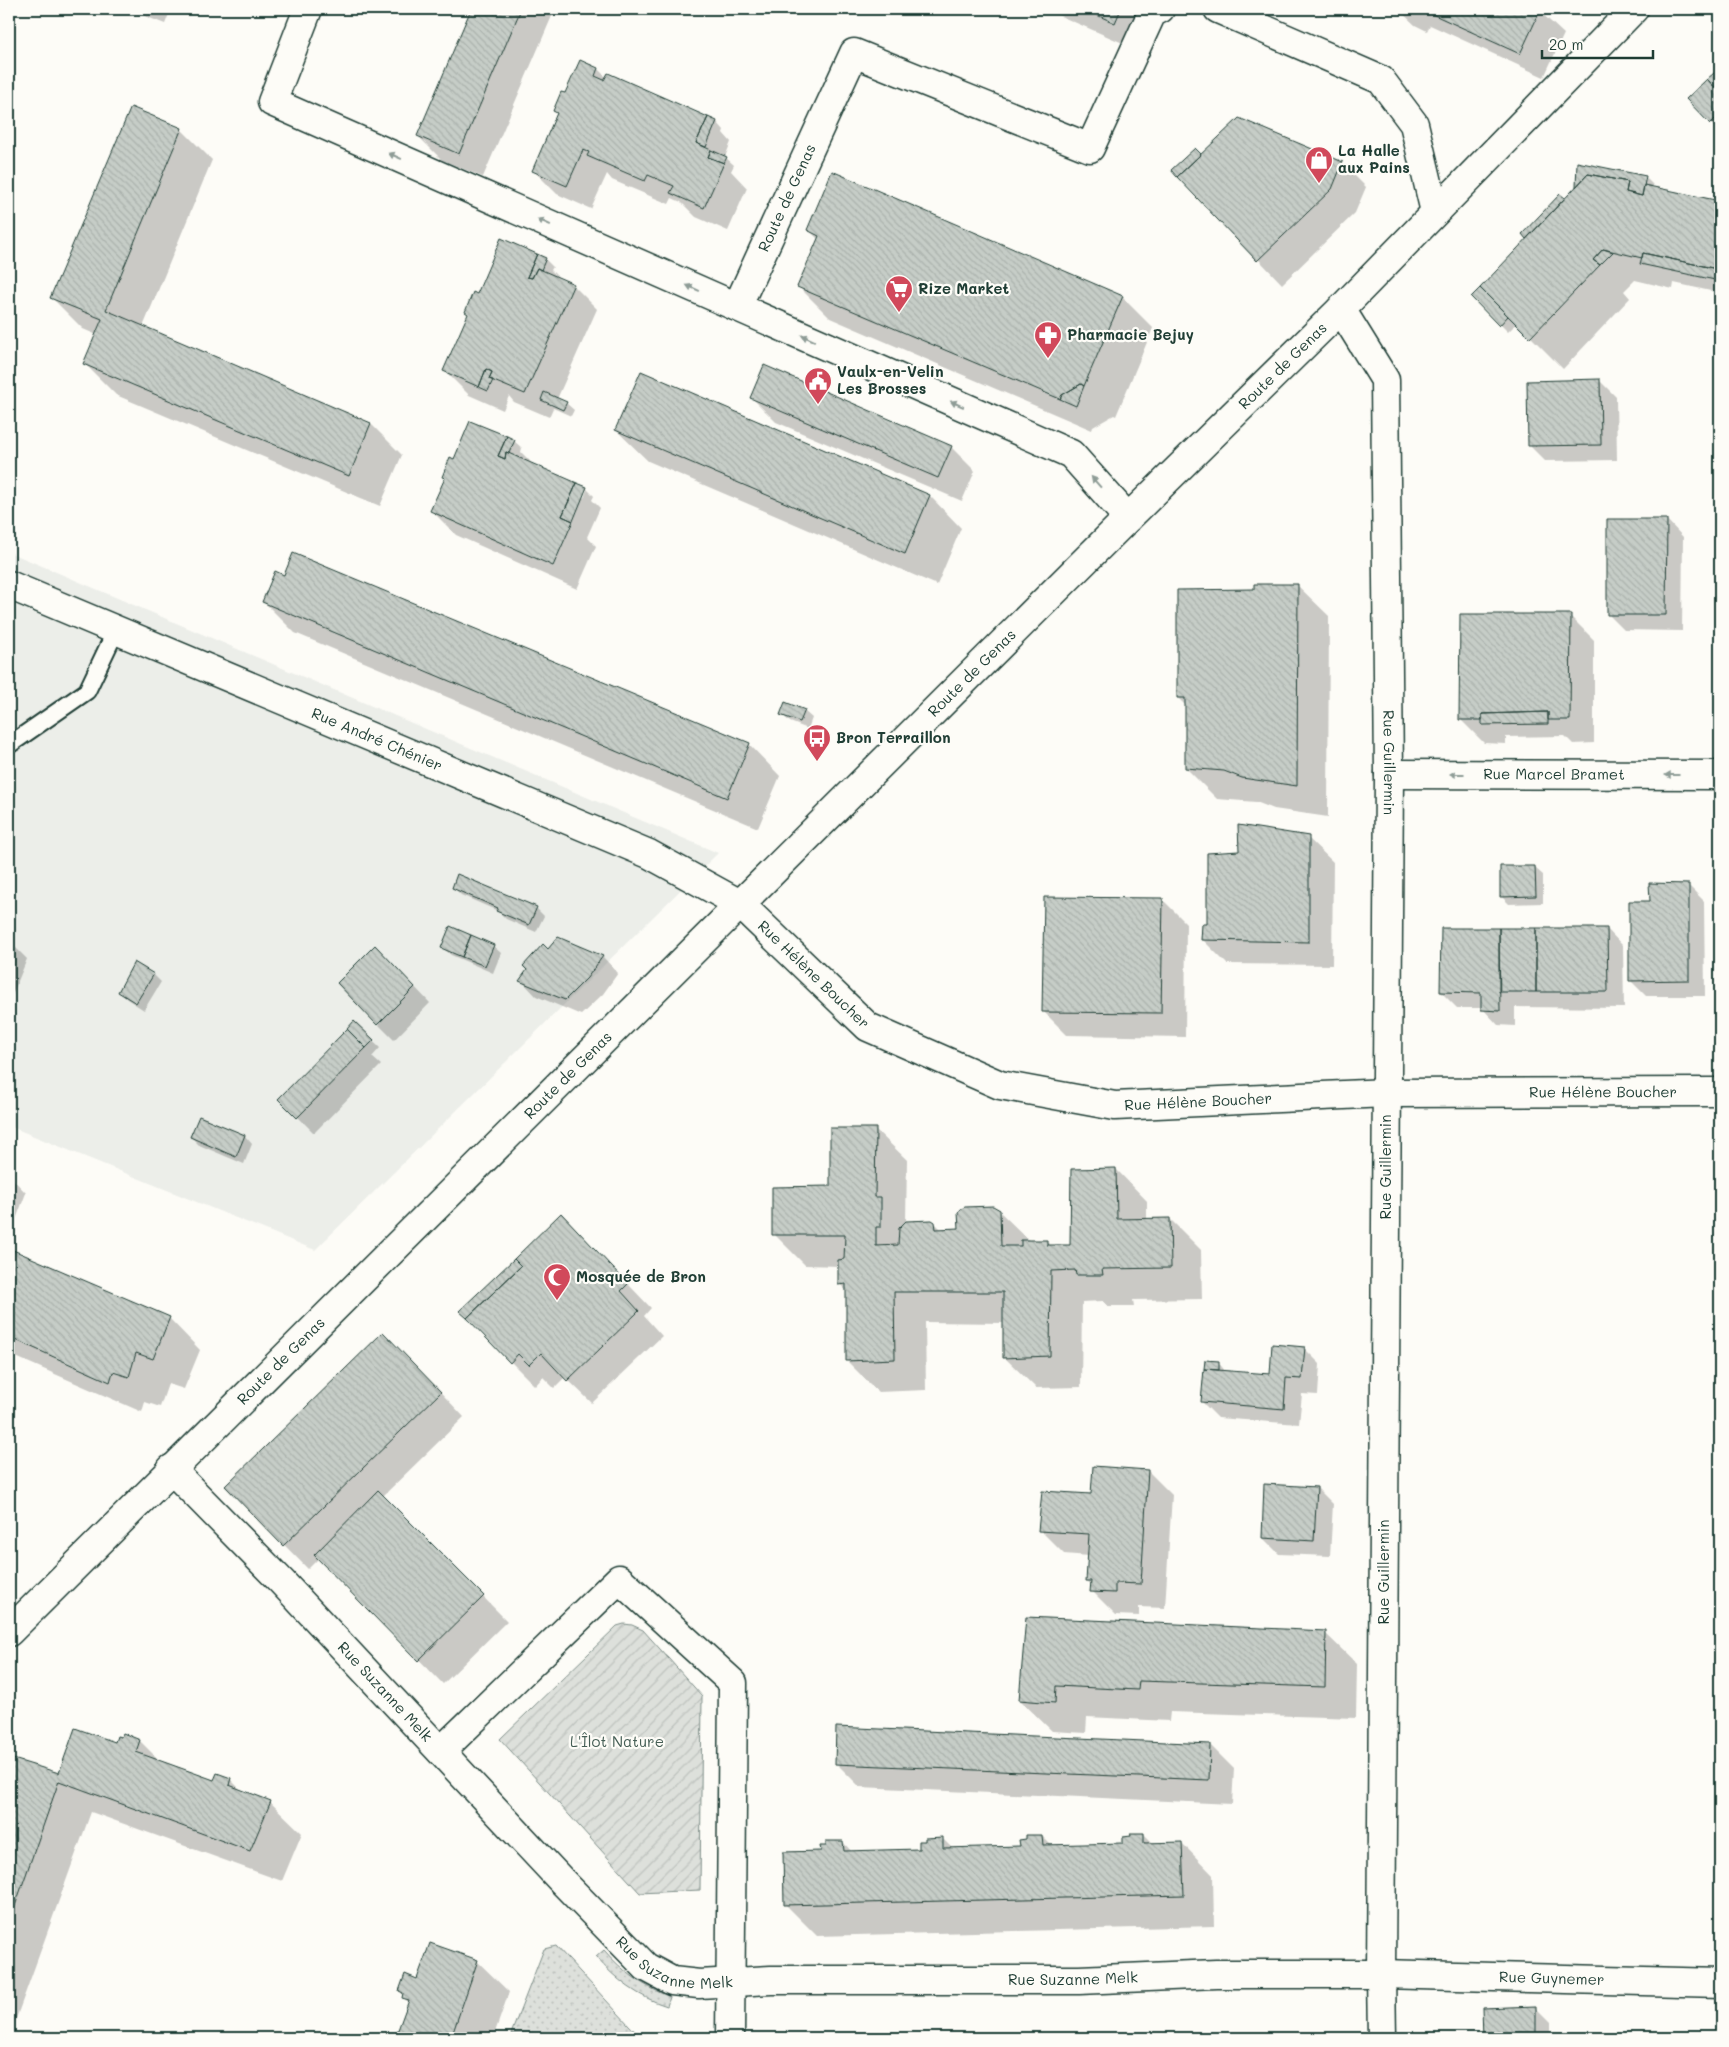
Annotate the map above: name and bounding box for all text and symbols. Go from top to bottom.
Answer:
scale bar [1542,28,1653,60]
text: 20 m [1549,34,1583,54]
place label: La Halle aux Pains [1338,140,1410,177]
street label: Route de Genas [753,141,820,255]
shop icon: La Halle aux Pains [1304,145,1334,184]
one-way arrow [388,152,402,160]
one-way arrow [537,217,551,225]
supermarket icon: Rize Market [884,274,914,313]
place label: Rize Market [918,278,1009,298]
one-way arrow [686,283,700,291]
street label: Route de Genas [1234,317,1331,413]
pharmacy icon: Pharmacie Bejuy [1033,320,1063,359]
place label: Pharmacie Bejuy [1067,324,1194,344]
one-way arrow [801,334,815,342]
place label: Vaulx-en-Velin Les Brosses [837,361,944,398]
public building icon: Vaulx-en-Velin Les Brosses [803,366,833,405]
one-way arrow [950,399,964,407]
one-way arrow [1090,476,1102,488]
street label: Route de Genas [923,624,1020,721]
street label: Rue André Chénier [309,702,446,775]
street label: Rue Guillermin [1379,710,1400,815]
bus stop icon: Bron Terraillon [802,723,832,762]
place label: Bron Terraillon [836,727,951,747]
street label: Rue Marcel Bramet [1483,763,1625,784]
one-way arrow [1448,770,1464,778]
one-way arrow [1663,771,1679,779]
street label: Rue Hélène Boucher [754,915,874,1032]
street label: Route de Genas [519,1026,616,1123]
street label: Rue Hélène Boucher [1529,1081,1677,1102]
street label: Rue Hélène Boucher [1124,1087,1273,1115]
street label: Rue Guillermin [1375,1114,1395,1220]
mosque icon: Mosquée de Bron [542,1262,572,1301]
place label: Mosquée de Bron [576,1266,706,1286]
street label: Route de Genas [232,1312,329,1409]
street label: Rue Guillermin [1373,1519,1393,1625]
street label: Rue Suzanne Melk [334,1637,437,1746]
park label: L'Îlot Nature [570,1731,664,1751]
street label: Rue Suzanne Melk [612,1931,734,1993]
street label: Rue Suzanne Melk [1008,1966,1138,1989]
street label: Rue Guynemer [1499,1966,1605,1989]

